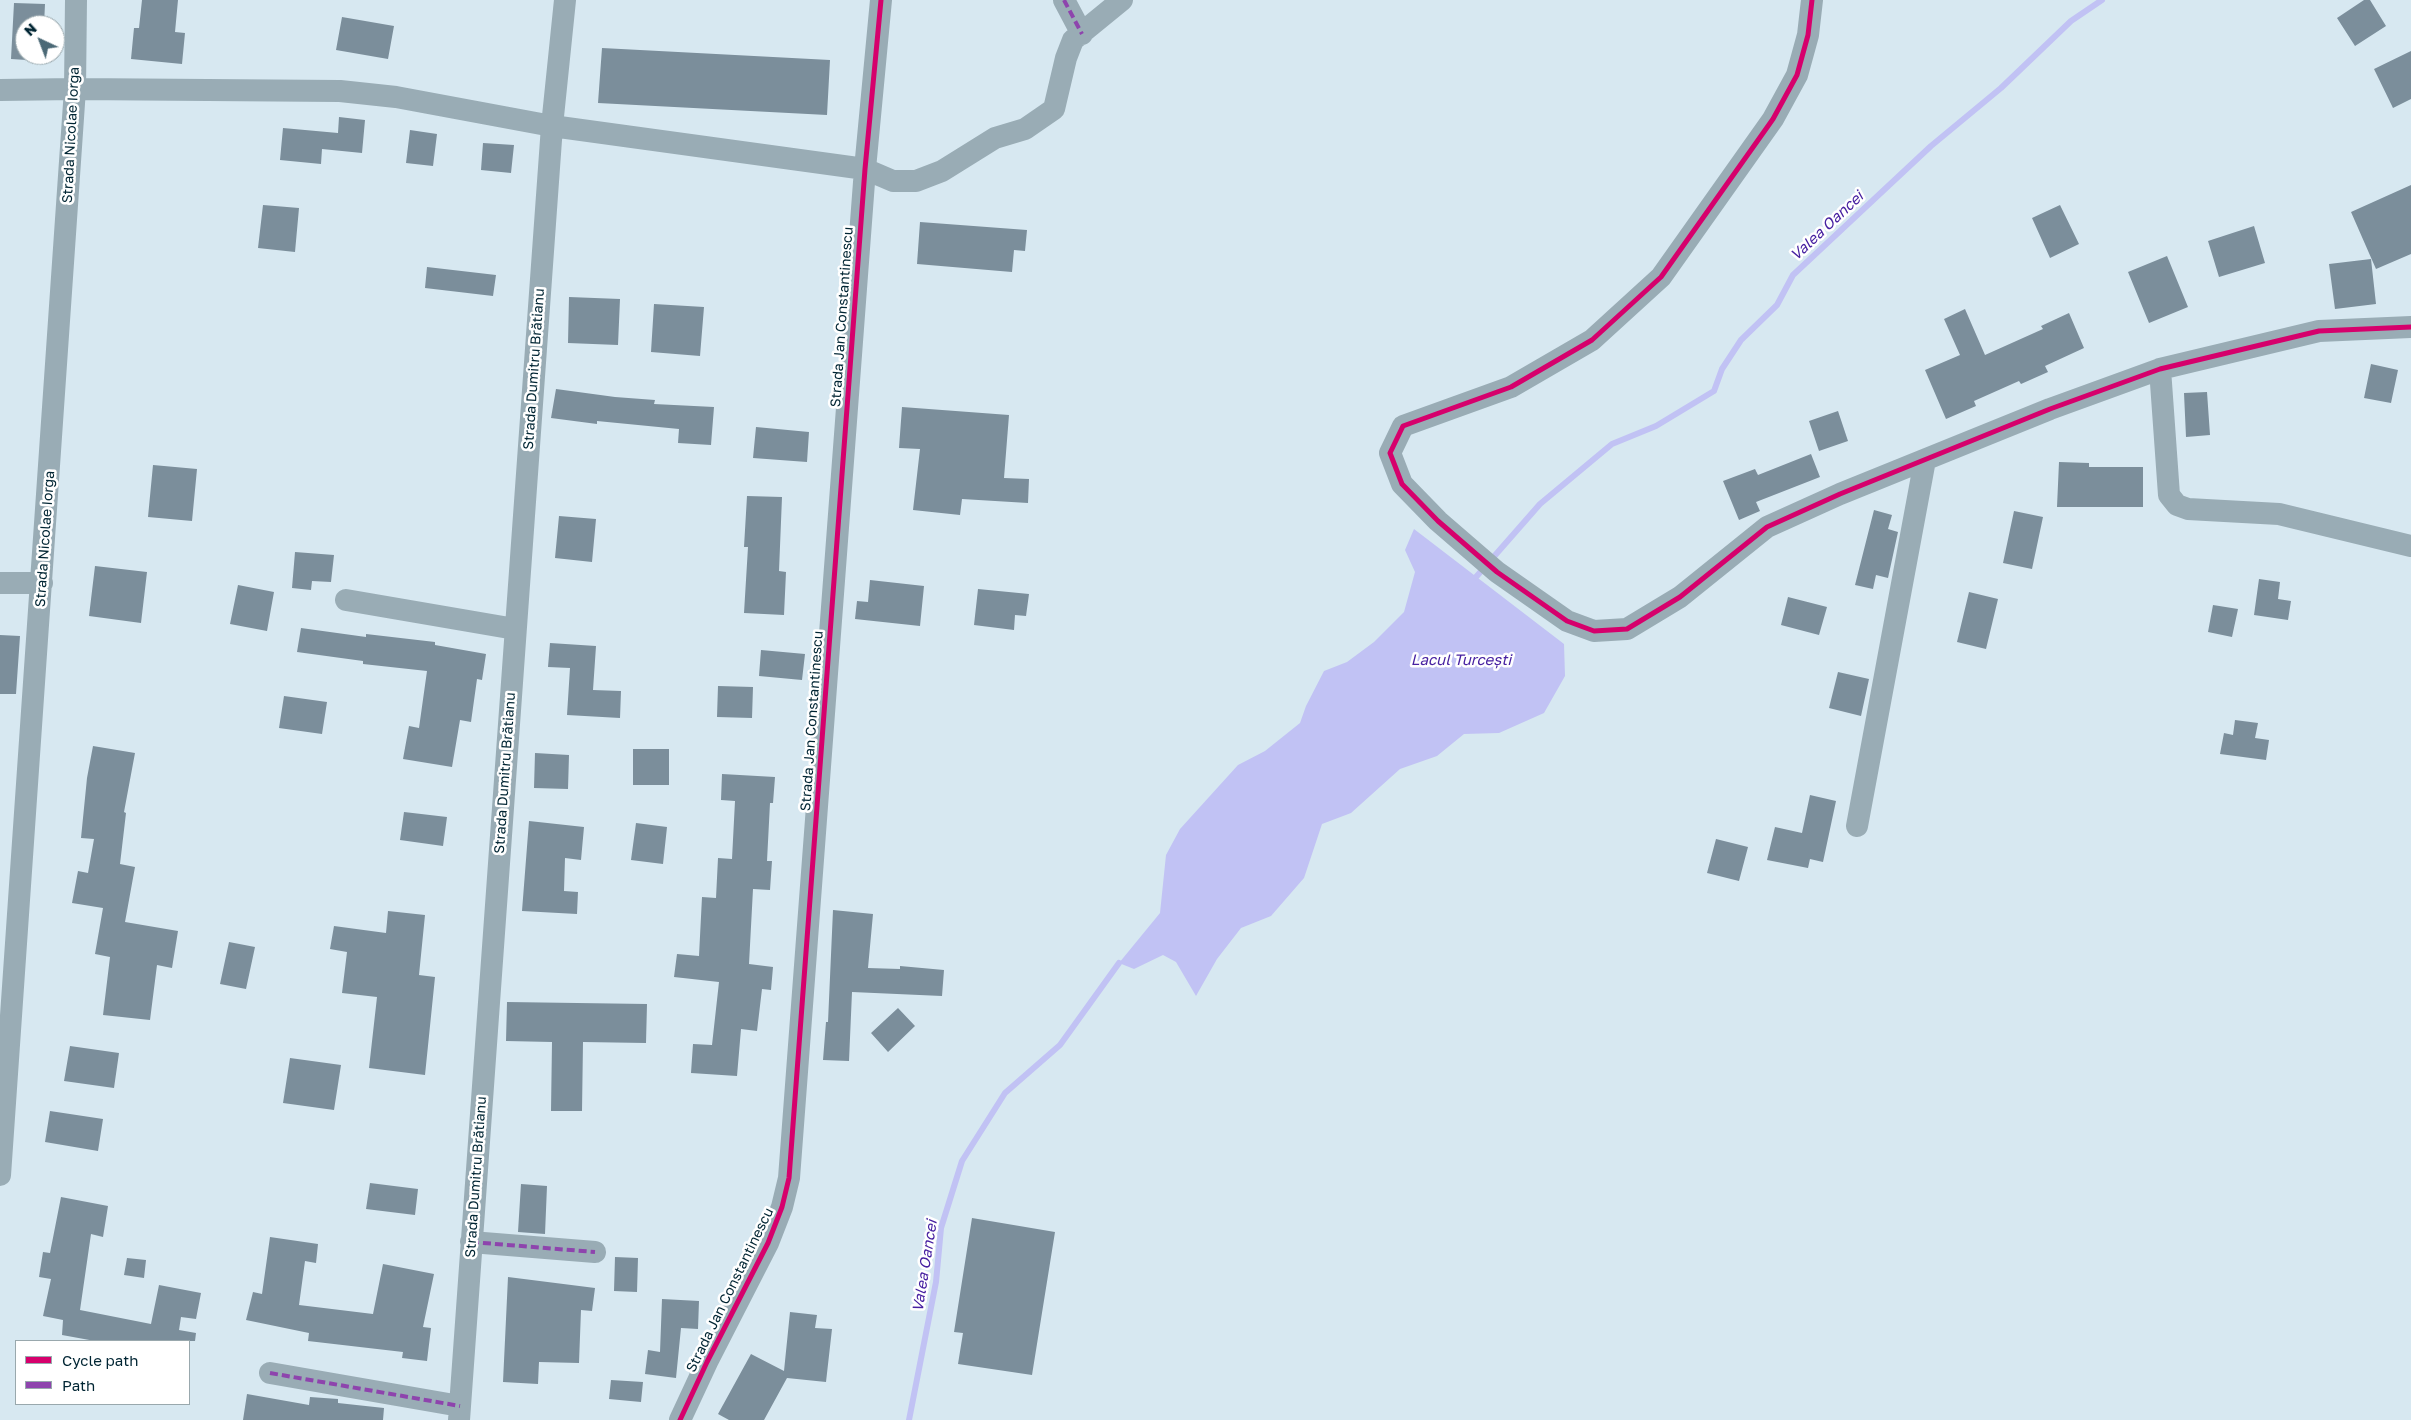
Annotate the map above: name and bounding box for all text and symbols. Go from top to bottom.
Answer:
north arrow [15,15,65,65]
text: N [20,20,40,39]
street label: Strada Nicolae Iorga [59,66,83,204]
water label: Valea Oancei [1787,188,1867,264]
street label: Strada Jan Constantinescu [827,226,857,408]
street label: Strada Dumitru Brătianu [520,288,548,450]
street label: Strada Nicolae Iorga [32,470,58,608]
street label: Strada Jan Constantinescu [797,630,827,812]
water label: Lacul Turcești [1411,651,1511,669]
street label: Strada Dumitru Brătianu [491,692,519,854]
street label: Strada Dumitru Brătianu [462,1096,490,1258]
street label: Strada Jan Constantinescu [683,1205,777,1375]
water label: Valea Oancei [909,1219,941,1313]
legend [15,1340,190,1405]
text: Cycle path [62,1351,138,1369]
text: Path [62,1376,95,1394]

